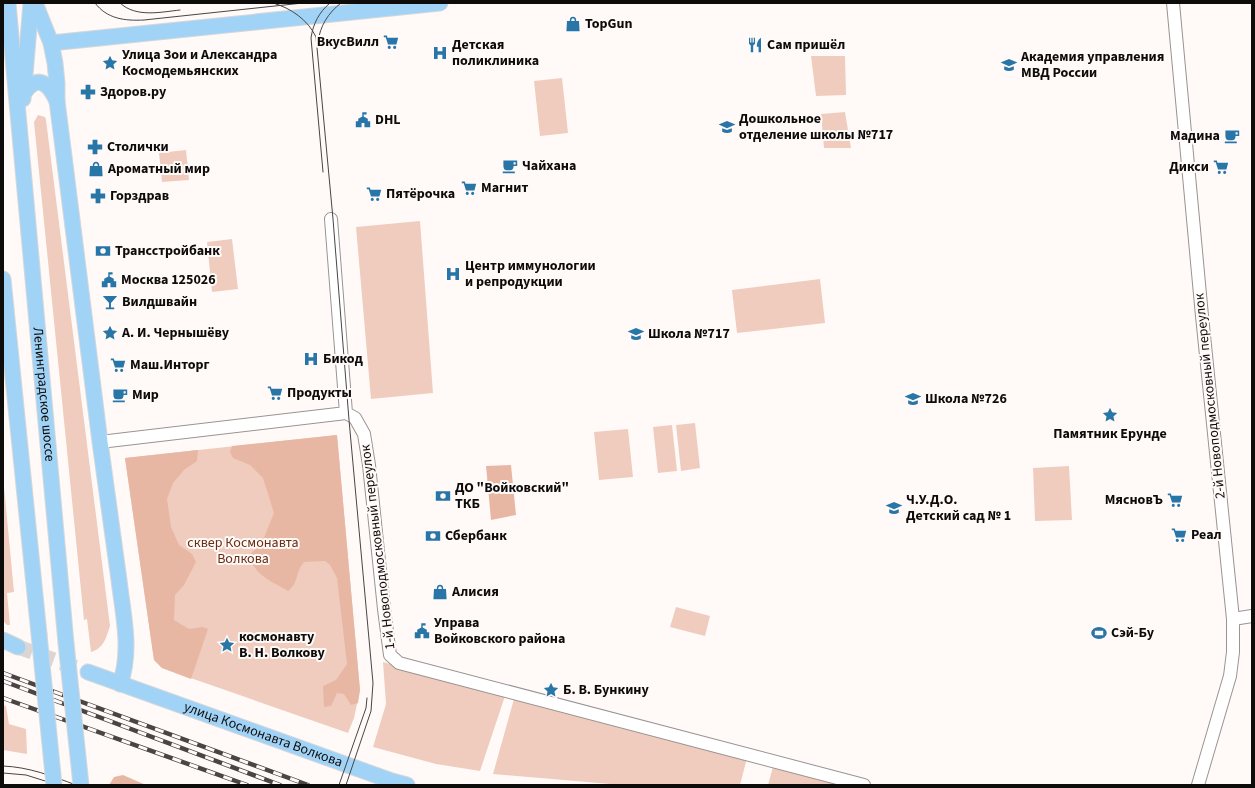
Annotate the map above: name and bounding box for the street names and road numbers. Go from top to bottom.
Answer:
street label: 2-й Новоподмосковный переулок [1189,292,1231,500]
street label: Ленинградское шоссе [27,326,60,463]
street label: 1-й Новоподмосковный переулок [355,443,400,651]
street label: улица Космонавта Волкова [181,697,345,772]

